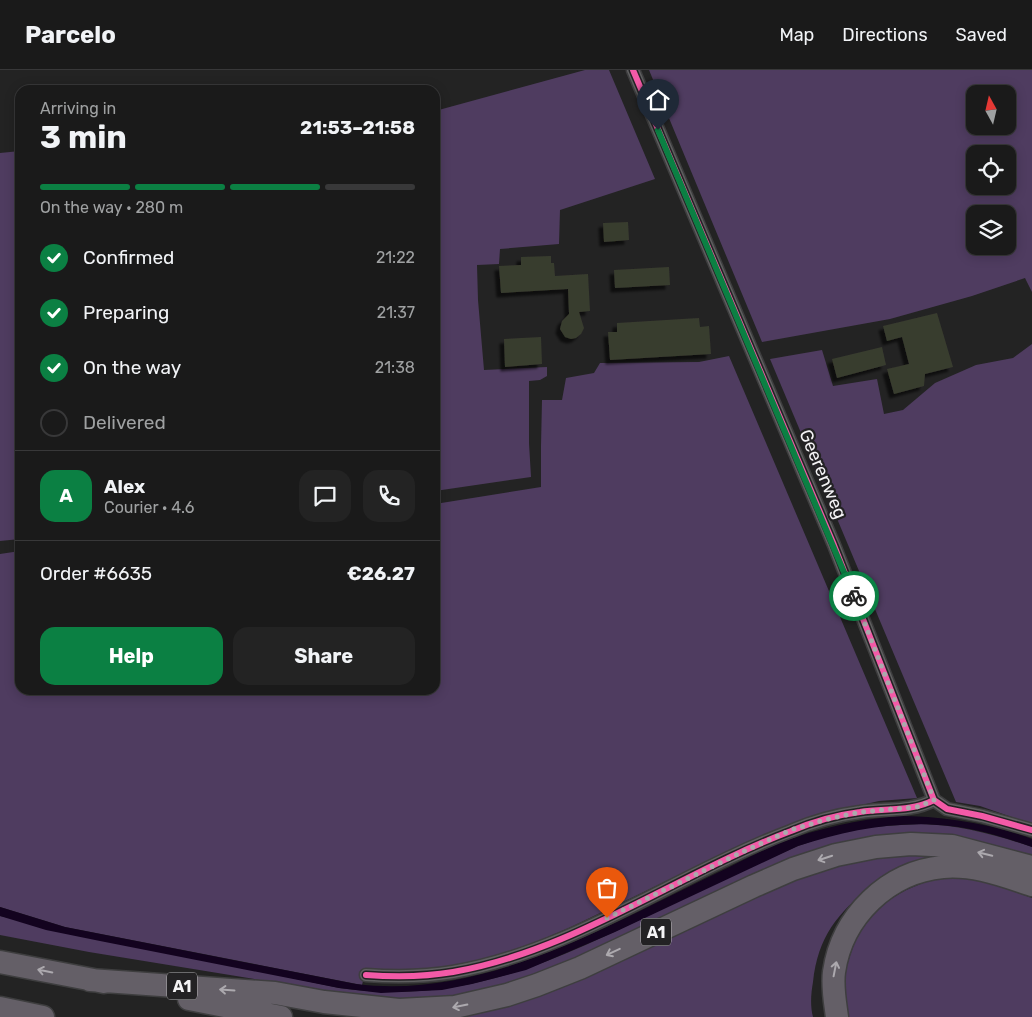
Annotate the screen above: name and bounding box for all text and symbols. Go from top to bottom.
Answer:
text: Parcelo [25,21,116,49]
text: Map [779,24,814,46]
text: Directions [842,24,928,46]
text: Saved [956,24,1007,46]
pin [637,79,679,130]
north arrow [966,85,1016,135]
map controls [966,85,1016,255]
icon: home [644,86,672,114]
text: Arriving in [40,99,116,118]
text: 21:53–21:58 [300,116,415,139]
text: 3 min [40,118,127,156]
button: locate [966,145,1016,195]
text: On the way · 280 m [40,198,183,217]
button: layers [966,205,1016,255]
icon: check [40,244,68,272]
text: Confirmed [83,246,174,269]
text: 21:22 [376,248,415,267]
icon: check [40,299,68,327]
text: Preparing [83,301,169,324]
text: 21:37 [377,303,415,322]
icon: check [40,354,68,382]
text: On the way [83,356,181,379]
text: 21:38 [375,358,415,377]
text: Delivered [83,411,166,434]
street label: Geerenweg [794,426,852,522]
button: chat [299,470,351,522]
button: phone [363,470,415,522]
text: Alex [104,475,145,498]
text: A [59,484,73,507]
text: Courier · 4.6 [104,498,194,517]
text: Order #6635 [40,562,152,585]
text: €26.27 [347,562,415,585]
courier [829,571,879,621]
icon: bike [840,582,868,610]
button: Help [40,627,223,685]
button: Share [233,627,415,685]
one-way arrow [977,849,993,858]
one-way arrow [817,854,833,864]
pin [586,867,628,918]
icon: bag [593,874,621,902]
road number: A1 [641,919,671,946]
one-way arrow [606,948,621,958]
one-way arrow [831,961,841,977]
one-way arrow [37,965,53,975]
road number: A1 [167,972,197,999]
one-way arrow [219,985,235,994]
one-way arrow [452,1002,468,1011]

